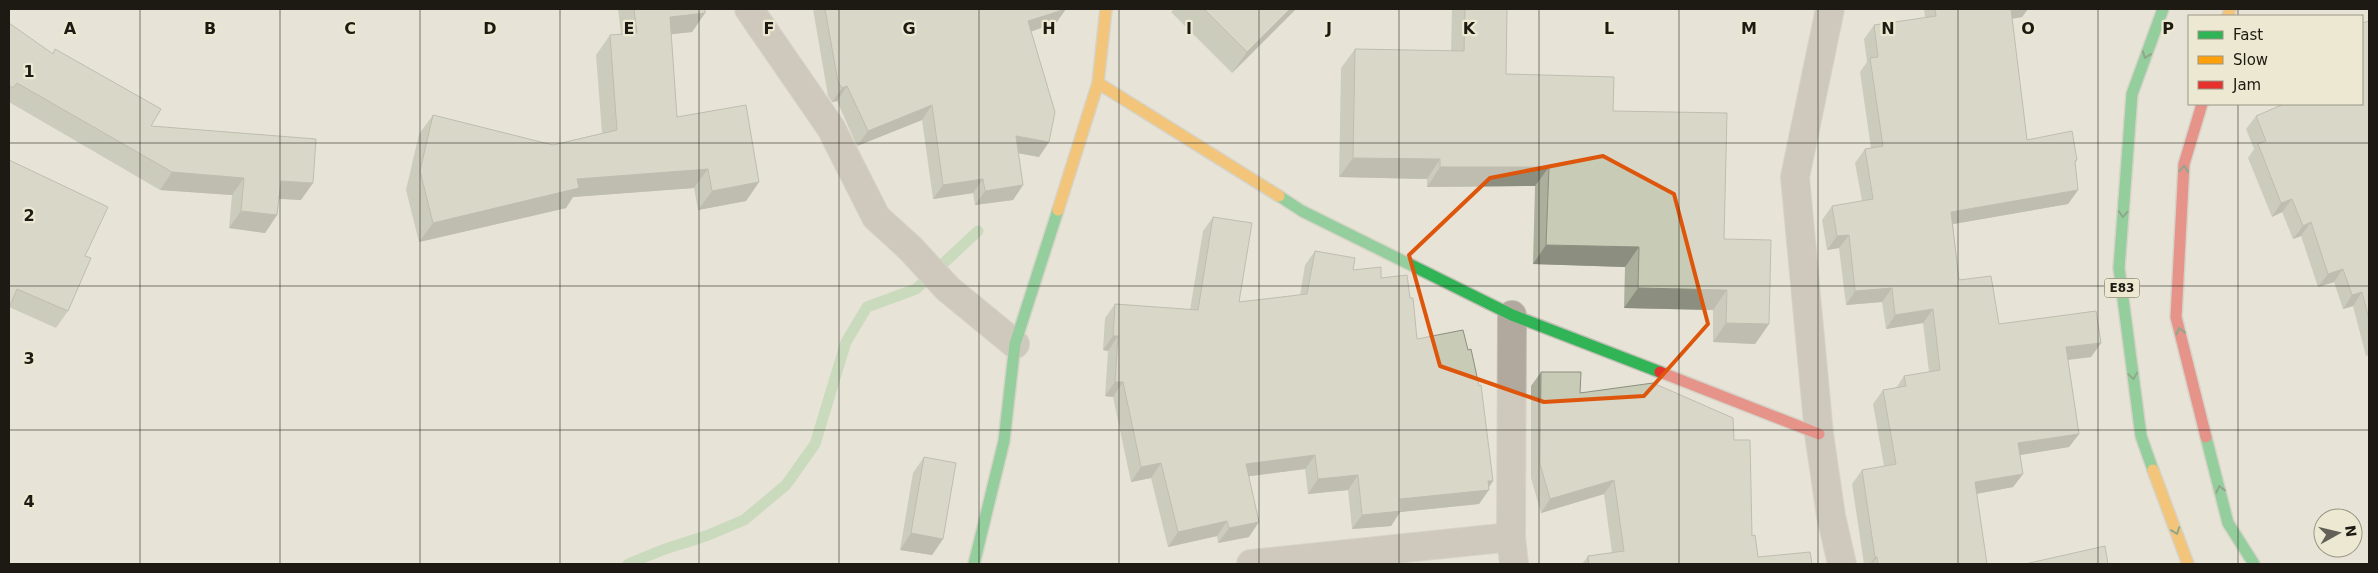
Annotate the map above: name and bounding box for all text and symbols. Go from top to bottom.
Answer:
legend [2188,15,2363,105]
text: A [64,19,77,38]
text: B [204,19,216,38]
text: C [344,19,356,38]
text: D [483,19,497,38]
text: E [624,19,634,38]
text: F [764,19,774,38]
text: G [902,19,916,38]
text: H [1042,19,1056,38]
text: I [1186,19,1192,38]
text: J [1325,19,1332,38]
text: K [1463,19,1476,38]
text: L [1604,19,1614,38]
text: M [1741,19,1757,38]
text: N [1881,19,1895,38]
text: O [2021,19,2035,38]
text: P [2162,19,2174,38]
text: Fast [2233,26,2263,44]
one-way arrow [2142,50,2152,58]
text: Slow [2233,51,2268,69]
text: 1 [23,62,35,81]
text: Jam [2232,76,2261,94]
one-way arrow [2179,165,2190,173]
text: 2 [23,206,35,225]
one-way arrow [2118,210,2129,218]
road number: E83 [2104,278,2140,298]
one-way arrow [2175,327,2186,336]
text: 3 [23,349,35,368]
one-way arrow [2127,372,2138,380]
one-way arrow [2215,485,2225,493]
text: 4 [23,492,35,511]
north arrow [2313,508,2363,558]
text: N [2342,524,2360,538]
one-way arrow [2170,527,2180,535]

